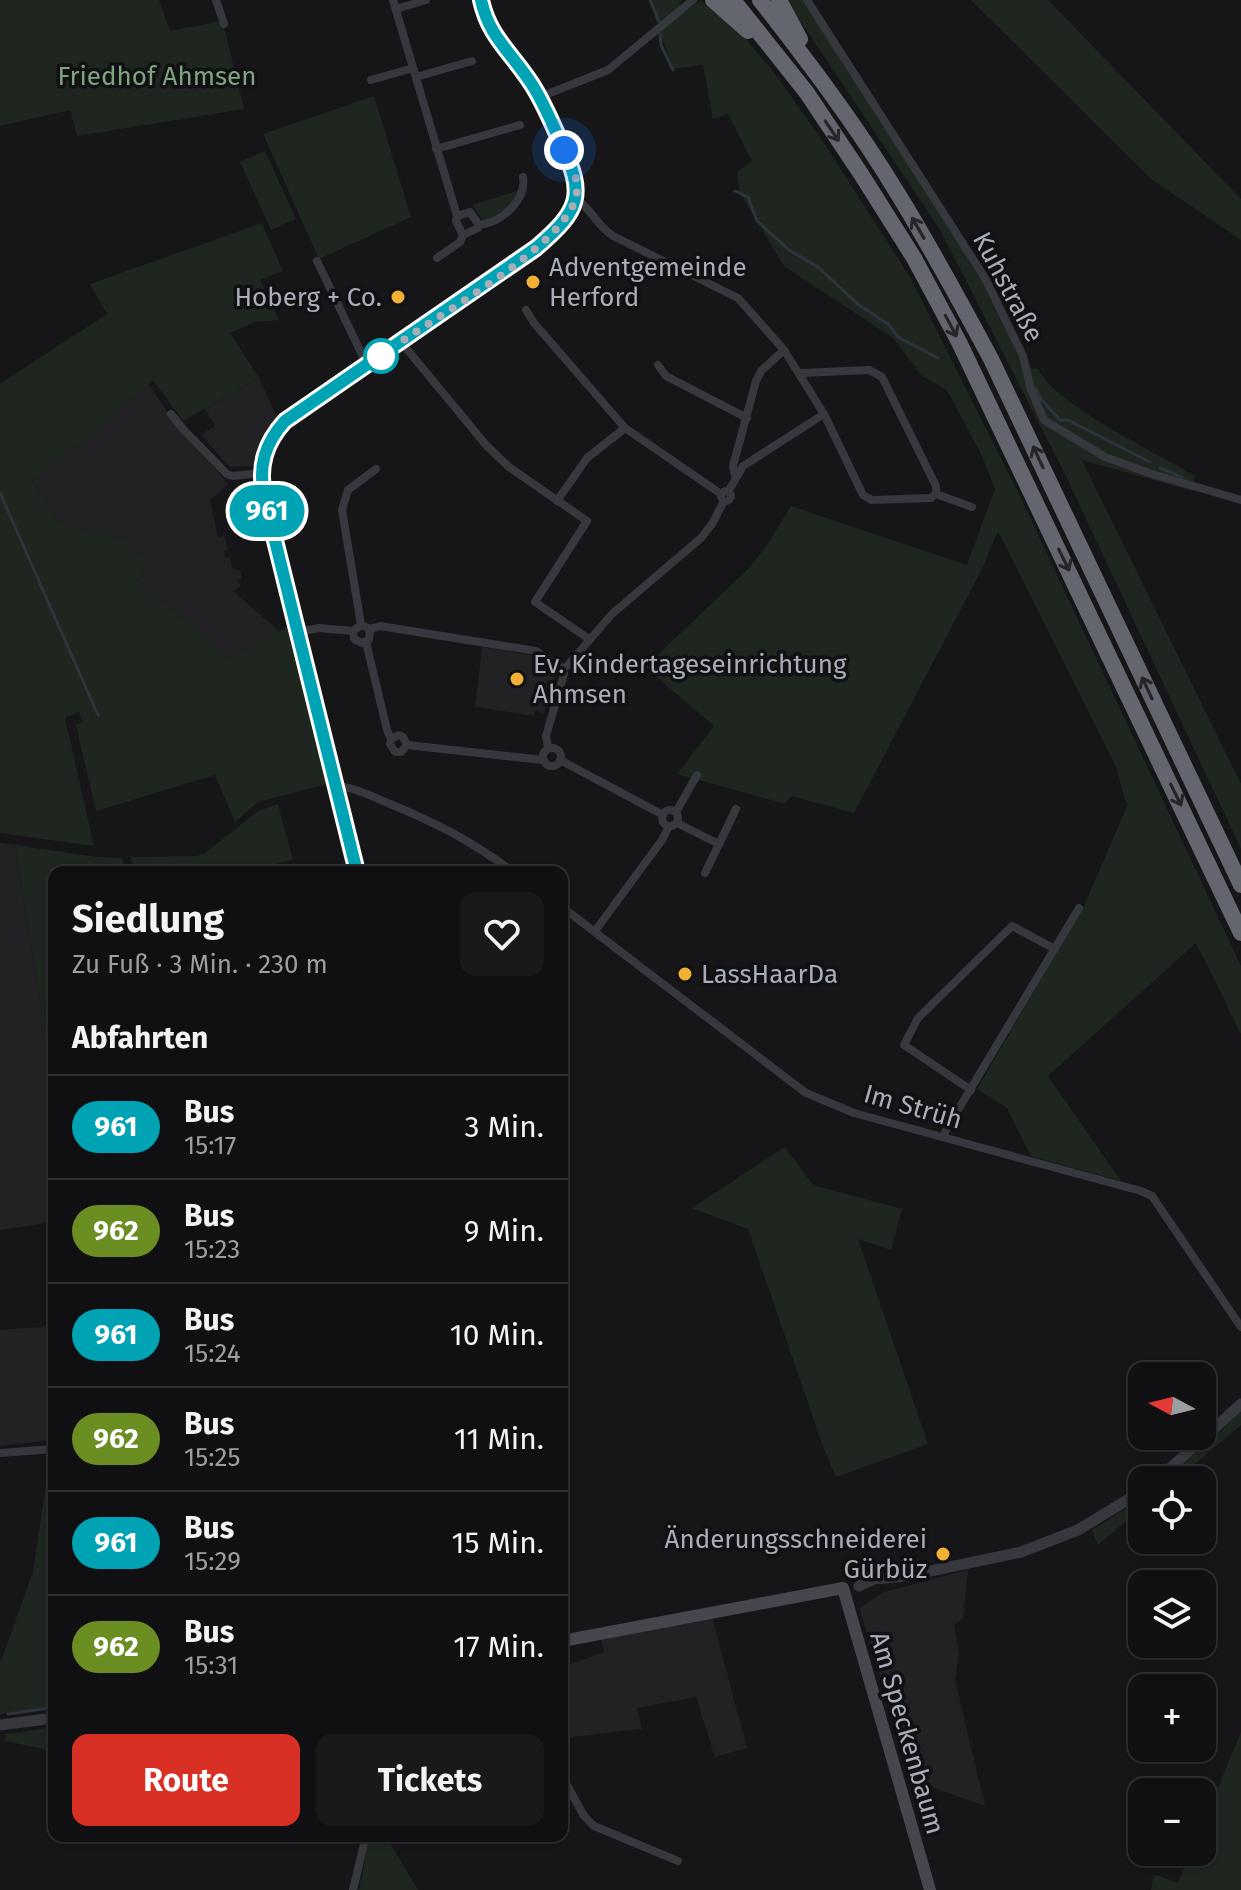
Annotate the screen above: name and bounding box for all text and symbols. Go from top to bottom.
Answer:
park label: Friedhof Ahmsen [58,61,256,92]
one-way arrow [825,119,841,142]
your location [544,130,584,170]
one-way arrow [910,217,926,240]
street label: Kuhstraße [966,227,1050,347]
place label: Adventgemeinde Herford [549,252,747,313]
marker: Adventgemeinde Herford [524,273,542,291]
place label: Hoberg + Co. [234,282,382,313]
marker: Hoberg + Co. [389,288,407,306]
one-way arrow [944,314,959,338]
unlabelled marker [364,339,398,373]
one-way arrow [1029,445,1044,469]
line badge: 961 [221,485,313,537]
text: 961 [246,494,288,527]
one-way arrow [1057,548,1072,572]
place label: Ev. Kindertageseinrichtung Ahmsen [533,649,847,710]
marker: Ev. Kindertageseinrichtung Ahmsen [508,670,526,688]
one-way arrow [1139,677,1155,701]
one-way arrow [1169,783,1184,807]
button: heart [460,892,544,976]
text: Siedlung [72,896,224,942]
text: Zu Fuß · 3 Min. · 230 m [72,949,328,980]
place label: LassHaarDa [701,959,838,990]
marker: LassHaarDa [676,965,694,983]
text: Abfahrten [72,1020,208,1056]
street label: Im Strüh [860,1078,966,1136]
text: Bus [184,1094,234,1130]
text: 3 Min. [465,1109,544,1145]
text: 961 [95,1110,137,1143]
text: 15:17 [184,1130,236,1161]
text: Bus [184,1198,234,1234]
text: 9 Min. [464,1213,544,1249]
text: 962 [93,1214,139,1247]
text: 15:23 [184,1234,240,1265]
text: Bus [184,1302,234,1338]
text: 10 Min. [450,1317,544,1353]
text: 961 [95,1318,137,1351]
text: 15:24 [184,1338,241,1369]
north arrow [1128,1362,1216,1450]
map controls [1128,1362,1216,1866]
text: Bus [184,1406,234,1442]
text: 11 Min. [454,1421,544,1457]
text: 962 [93,1422,139,1455]
text: 15:25 [184,1442,240,1473]
button: locate [1128,1466,1216,1554]
text: Bus [184,1510,234,1546]
place label: Änderungsschneiderei Gürbüz [665,1524,927,1585]
text: 15 Min. [451,1525,544,1561]
text: 961 [95,1526,137,1559]
marker: Änderungsschneiderei Gürbüz [934,1545,952,1563]
text: 15:29 [184,1546,241,1577]
button: layers [1128,1570,1216,1658]
text: Bus [184,1614,234,1650]
street label: Am Speckenbaum [863,1628,951,1838]
text: 17 Min. [453,1629,544,1665]
text: 962 [93,1630,139,1663]
text: 15:31 [184,1650,238,1681]
button: + [1128,1674,1216,1762]
button: Route [72,1734,300,1826]
button: Tickets [316,1734,544,1826]
button: − [1128,1778,1216,1866]

